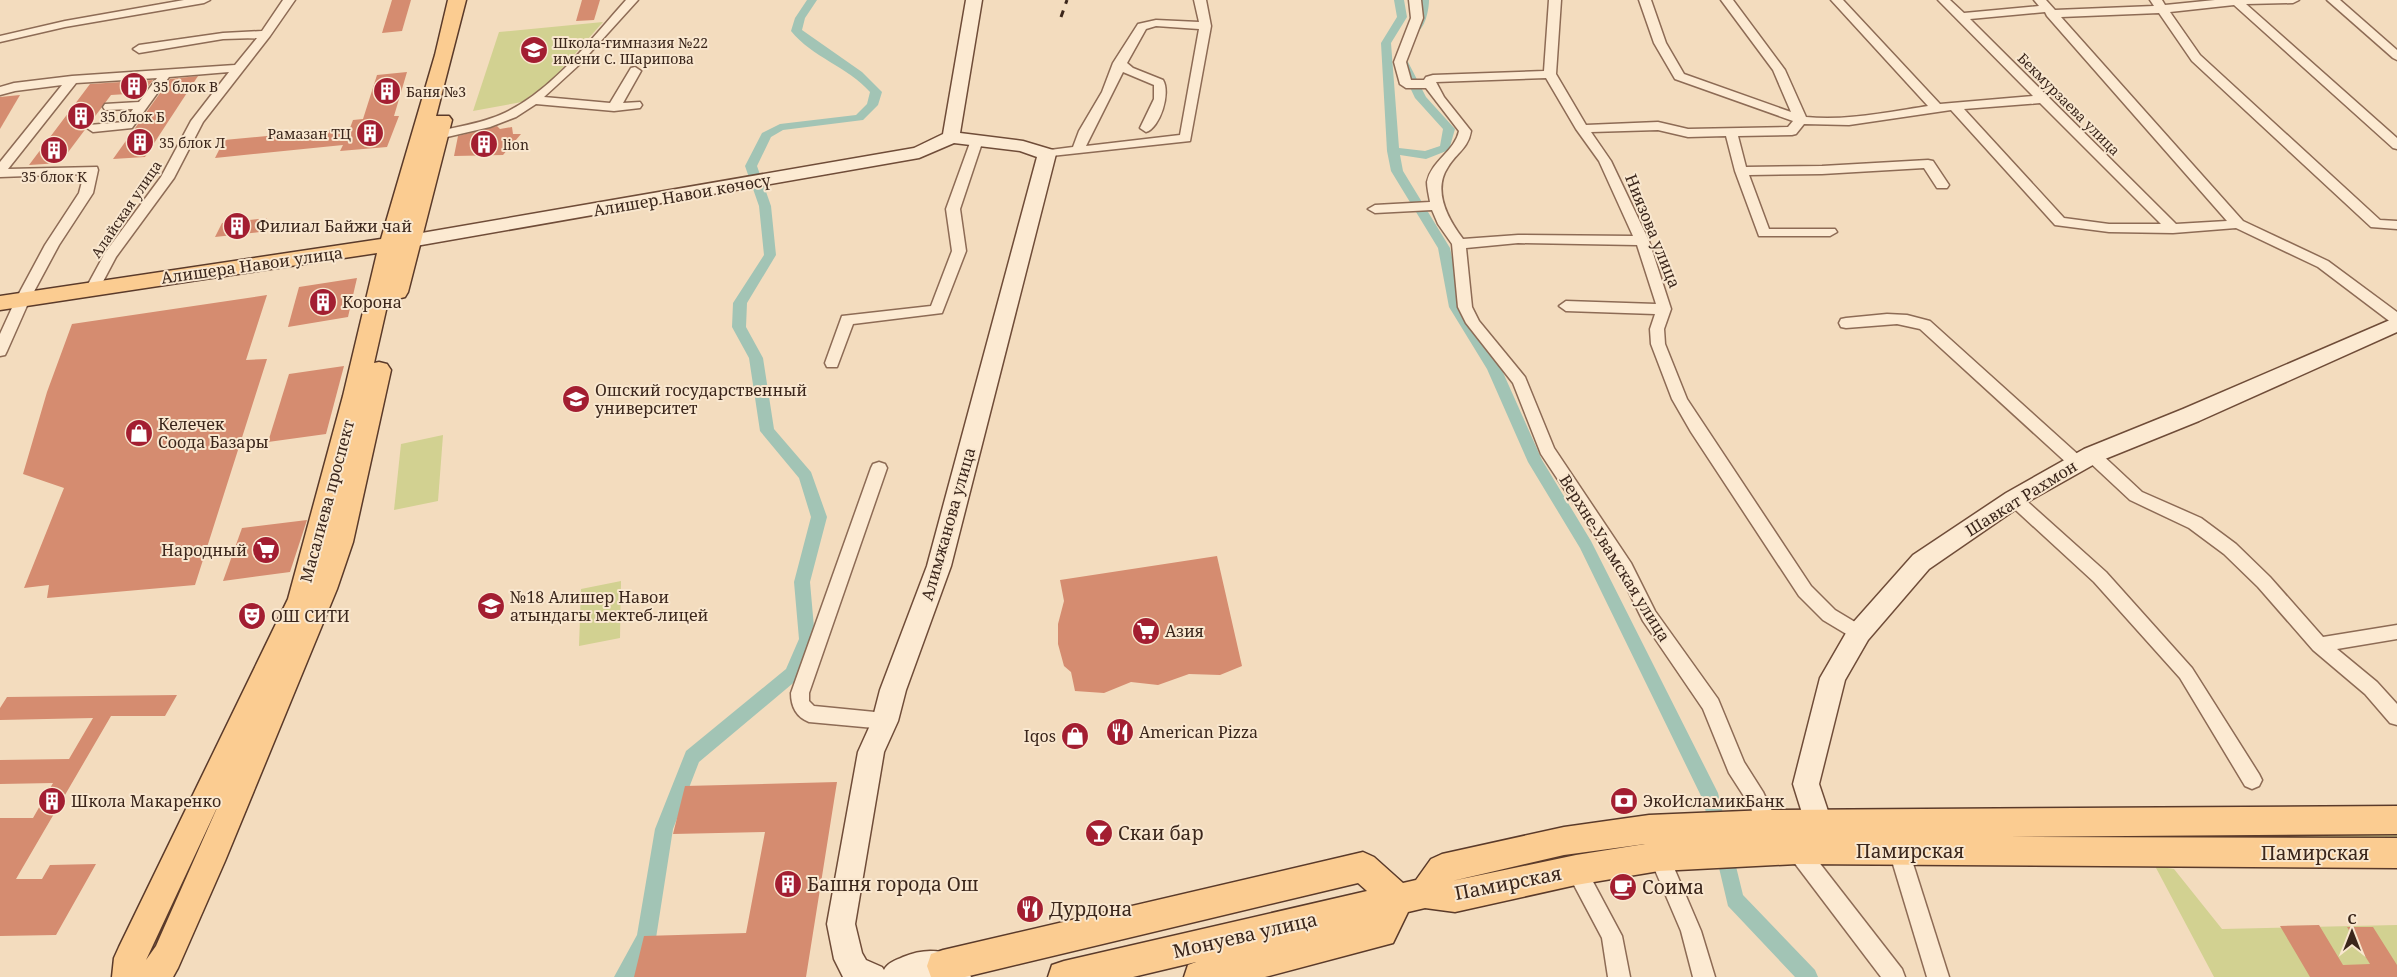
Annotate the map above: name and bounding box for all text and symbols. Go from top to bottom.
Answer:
place label: Школа-гимназия №22 имени С. Шарипова [553,33,708,68]
school or university icon: Школа-гимназия №22 имени С. Шарипова [519,35,549,65]
street label: Бекмурзаева улица [2014,49,2124,159]
building icon: 35 блок В [119,71,149,101]
building icon: Баня №3 [372,76,402,106]
place label: 35 блок В [153,77,218,96]
place label: Баня №3 [406,82,466,101]
building icon: 35 блок Б [66,101,96,131]
place label: 35 блок Б [100,107,165,126]
building icon: Рамазан ТЦ [355,118,385,148]
place label: Рамазан ТЦ [268,124,351,143]
building icon: 35 блок Л [125,127,155,157]
building icon: lion [469,129,499,159]
place label: 35 блок Л [159,133,225,152]
building icon: 35 блок К [39,135,69,165]
place label: lion [503,135,529,154]
street label: Алайская улица [86,156,166,262]
place label: 35 блок К [21,167,87,186]
street label: Алишер Навои көчөсү [591,168,773,221]
street label: Ниязова улица [1620,171,1686,291]
building icon: Филиал Байжи чай [222,211,252,241]
place label: Филиал Байжи чай [256,215,412,237]
street label: Алишера Навои улица [160,241,344,289]
building icon: Корона [308,287,338,317]
place label: Корона [342,291,402,313]
place label: Ошский государственный университет [595,379,807,419]
school or university icon: Ошский государственный университет [561,384,591,414]
place label: Келечек Соода Базары [158,413,269,453]
street label: Масалиева проспект [295,417,359,585]
shop icon: Келечек Соода Базары [124,418,154,448]
street label: Алимжанова улица [916,445,980,603]
street label: Шавкат Рахмон [1961,455,2081,541]
street label: Верхне-Увамская улица [1554,470,1676,646]
supermarket icon: Народный [251,535,281,565]
place label: Народный [161,539,247,561]
place label: №18 Алишер Навои атындагы мектеб-лицей [510,586,709,626]
school or university icon: №18 Алишер Навои атындагы мектеб-лицей [476,591,506,621]
theatre icon: ОШ СИТИ [237,601,267,631]
place label: ОШ СИТИ [271,605,350,627]
supermarket icon: Азия [1131,616,1161,646]
place label: Азия [1165,620,1204,642]
restaurant icon: American Pizza [1105,717,1135,747]
shop icon: Iqos [1060,721,1090,751]
place label: American Pizza [1139,721,1258,743]
place label: Iqos [1024,725,1056,747]
building icon: Школа Макаренко [37,786,67,816]
bank icon: ЭкоИсламикБанк [1609,786,1639,816]
place label: Школа Макаренко [71,790,221,812]
place label: ЭкоИсламикБанк [1643,790,1785,812]
bar icon: Скаи бар [1084,818,1114,848]
place label: Скаи бар [1118,820,1203,846]
street label: Памирская [1856,838,1964,864]
street label: Памирская [2261,840,2369,866]
street label: Памирская [1452,860,1564,906]
building icon: Башня города Ош [773,869,803,899]
place label: Башня города Ош [807,871,979,897]
cafe icon: Соима [1608,872,1638,902]
place label: Соима [1642,874,1704,900]
restaurant icon: Дурдона [1015,894,1045,924]
place label: Дурдона [1049,896,1132,922]
street label: Монуева улица [1170,906,1320,964]
north arrow [2327,907,2377,957]
text: С [2347,909,2357,928]

